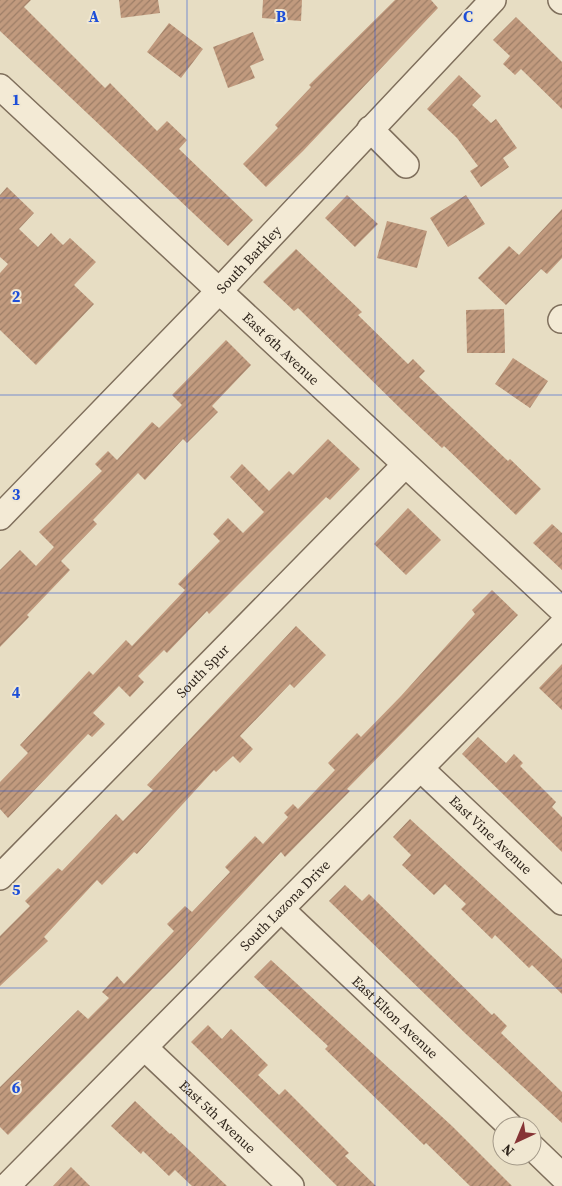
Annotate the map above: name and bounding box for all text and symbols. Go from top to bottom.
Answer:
text: A [89,5,100,27]
text: B [276,5,287,27]
text: C [463,5,473,27]
text: 1 [12,88,20,110]
street label: South Barkley [212,220,286,298]
text: 2 [12,285,21,307]
street label: East 6th Avenue [238,308,324,390]
text: 3 [12,483,21,505]
street label: South Spur [172,639,234,702]
text: 4 [12,681,21,703]
street label: East Vine Avenue [445,791,537,879]
street label: South Lazona Drive [235,855,335,955]
text: 5 [12,878,21,900]
street label: East Elton Avenue [348,971,443,1063]
text: 6 [12,1076,21,1098]
street label: East 5th Avenue [175,1076,260,1158]
north arrow [492,1116,542,1166]
text: N [497,1140,519,1161]

